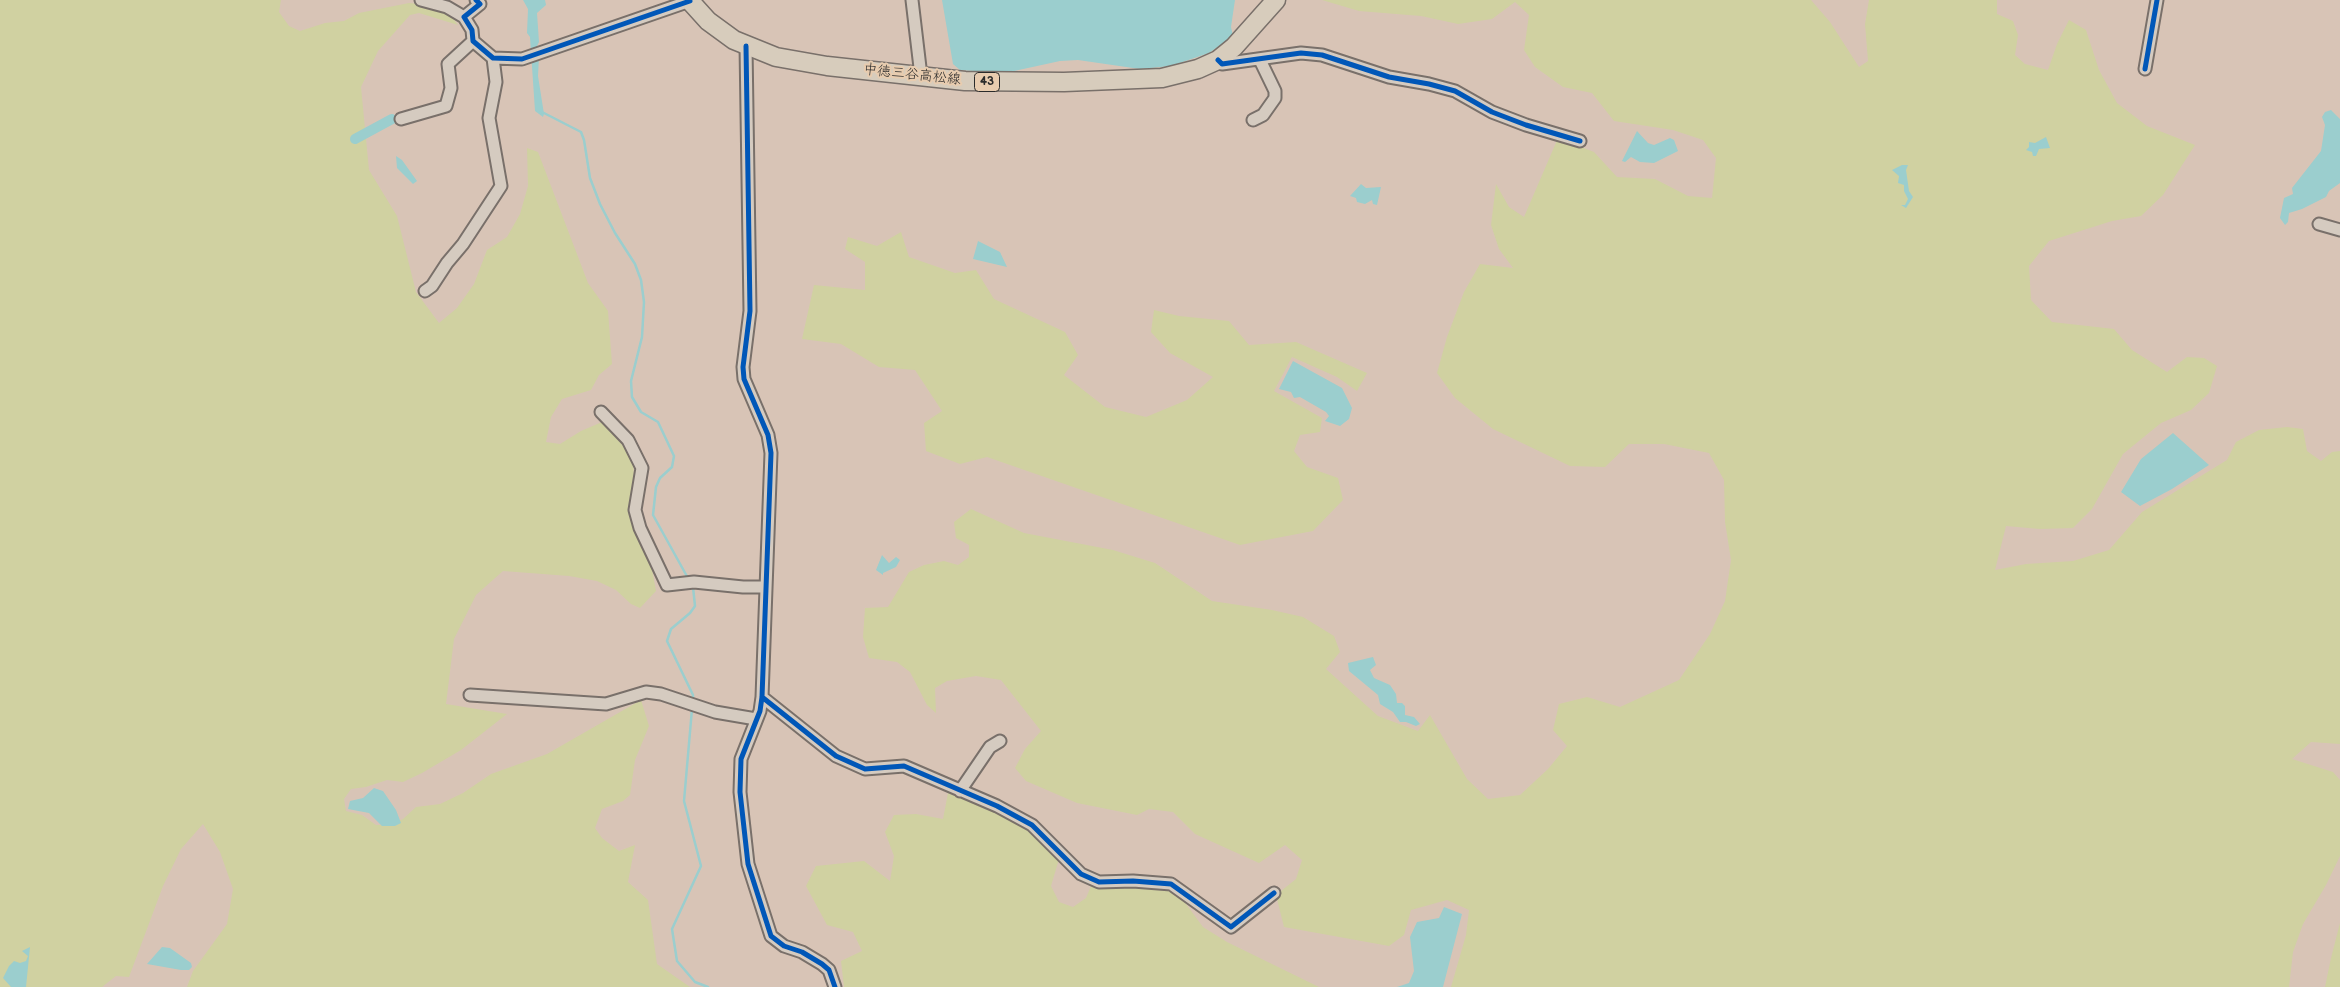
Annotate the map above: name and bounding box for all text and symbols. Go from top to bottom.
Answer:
street label: 中徳三谷高松線 [862,62,962,88]
road number: 43 [974,72,1000,91]

